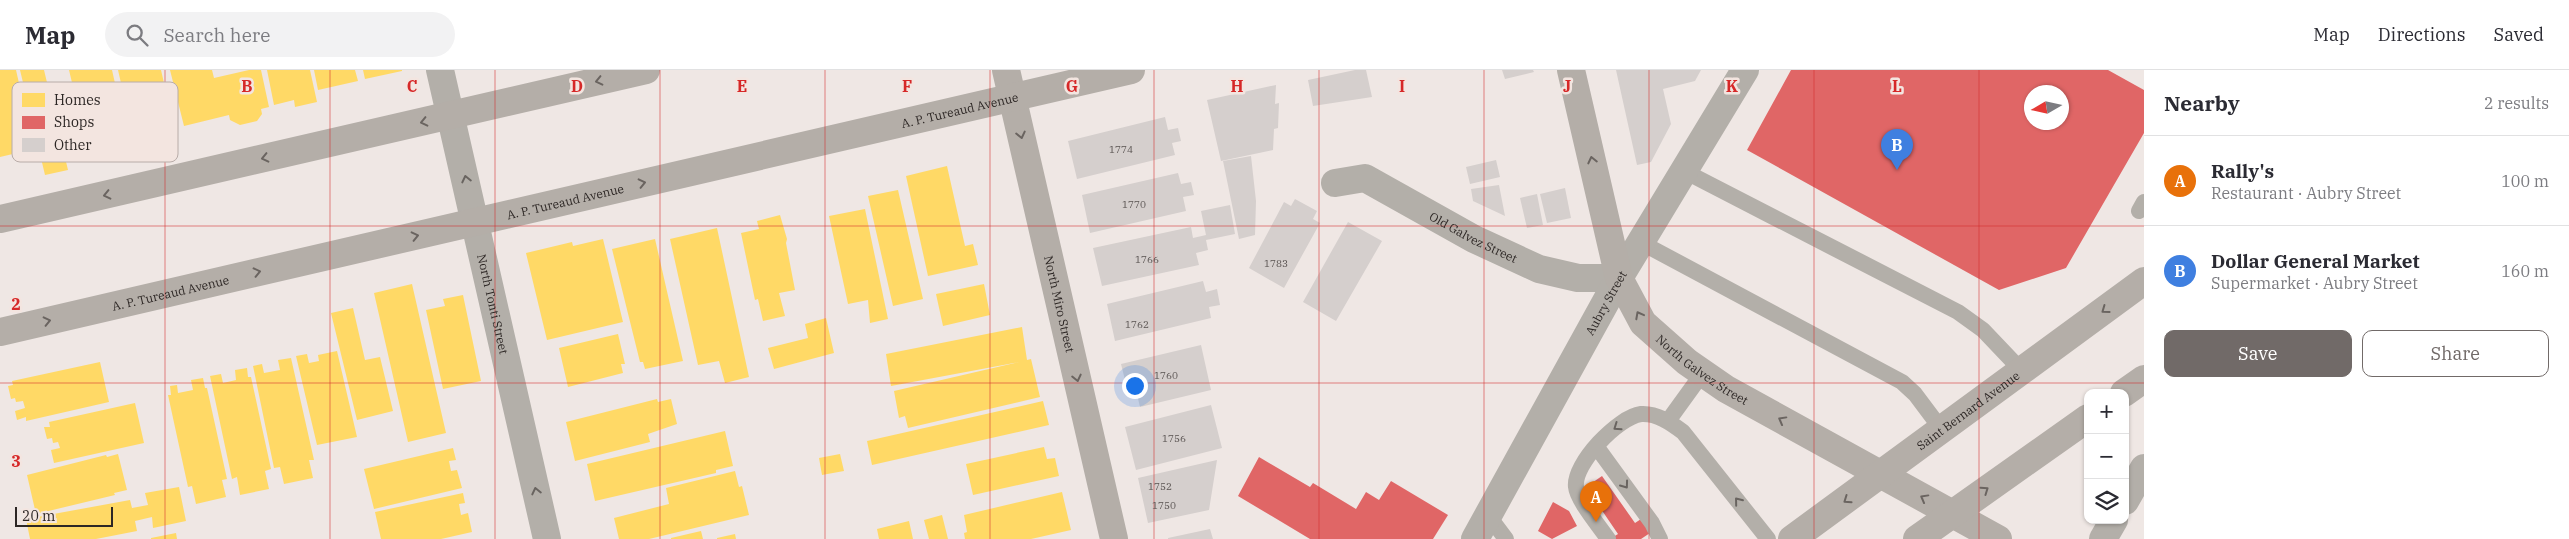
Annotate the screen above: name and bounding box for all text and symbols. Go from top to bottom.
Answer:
search box [105,12,455,57]
text: Map [25,19,75,51]
icon: search [123,21,151,49]
text: Search here [163,23,270,47]
text: Map [2313,23,2350,46]
text: Directions [2378,23,2466,46]
text: Saved [2494,23,2544,46]
one-way arrow [594,75,603,86]
text: B [241,76,253,96]
text: C [407,76,417,96]
text: D [571,76,583,96]
text: E [737,76,747,96]
text: F [902,76,912,96]
text: G [1066,76,1078,96]
text: H [1231,76,1244,96]
text: I [1399,76,1405,96]
text: J [1563,76,1571,96]
text: K [1726,76,1739,96]
text: L [1892,76,1902,96]
legend [12,82,178,162]
north arrow [2024,85,2069,130]
street label: A. P. Tureaud Avenue [900,89,1020,131]
text: Nearby [2164,89,2240,117]
text: Homes [54,91,101,109]
text: 2 results [2484,93,2549,113]
text: Shops [54,113,94,131]
one-way arrow [419,116,428,127]
pin: B [1881,129,1913,170]
one-way arrow [1015,130,1026,139]
text: Other [54,136,92,154]
house number: 1774 [1109,143,1133,156]
one-way arrow [261,152,270,163]
one-way arrow [1587,156,1598,165]
text: Rally's [2211,159,2274,183]
text: A [2174,171,2186,191]
text: 100 m [2501,171,2549,191]
one-way arrow [461,175,472,184]
one-way arrow [637,178,646,189]
street label: A. P. Tureaud Avenue [505,180,625,222]
text: Restaurant · Aubry Street [2211,183,2401,203]
one-way arrow [102,189,111,200]
house number: 1770 [1122,198,1146,211]
street label: Old Galvez Street [1427,208,1520,265]
one-way arrow [411,231,420,242]
text: Dollar General Market [2211,249,2420,273]
street label: North Tonti Street [475,252,512,356]
house number: 1766 [1135,253,1159,266]
street label: North Miro Street [1041,254,1078,354]
house number: 1783 [1264,257,1288,270]
text: B [2174,261,2186,281]
text: 160 m [2501,261,2549,281]
one-way arrow [252,267,261,278]
street label: Aubry Street [1582,268,1629,337]
street label: A. P. Tureaud Avenue [111,272,230,313]
text: Supermarket · Aubry Street [2211,273,2418,293]
text: 2 [11,294,21,314]
one-way arrow [2101,304,2111,313]
one-way arrow [1635,311,1645,320]
one-way arrow [43,316,52,327]
house number: 1762 [1125,318,1149,331]
button: Save [2164,330,2352,377]
button: Share [2362,330,2549,377]
street label: North Galvez Street [1653,331,1751,407]
street label: Saint Bernard Avenue [1913,367,2022,453]
house number: 1760 [1154,369,1178,382]
your location [1122,373,1148,399]
one-way arrow [1071,374,1082,383]
map controls [2084,389,2129,524]
button: + [2084,389,2129,434]
one-way arrow [1779,416,1788,426]
one-way arrow [1613,421,1623,430]
house number: 1756 [1162,432,1186,445]
button: − [2084,434,2129,479]
text: 3 [11,451,21,471]
one-way arrow [1619,479,1628,489]
button: layers [2084,479,2129,524]
house number: 1752 [1148,480,1172,493]
pin: A [1580,481,1612,522]
one-way arrow [531,487,542,496]
one-way arrow [1979,487,1989,496]
one-way arrow [1843,494,1853,503]
one-way arrow [1921,495,1930,505]
one-way arrow [1735,498,1743,507]
house number: 1750 [1152,499,1176,512]
scale bar [15,504,112,527]
text: 20 m [22,507,55,525]

